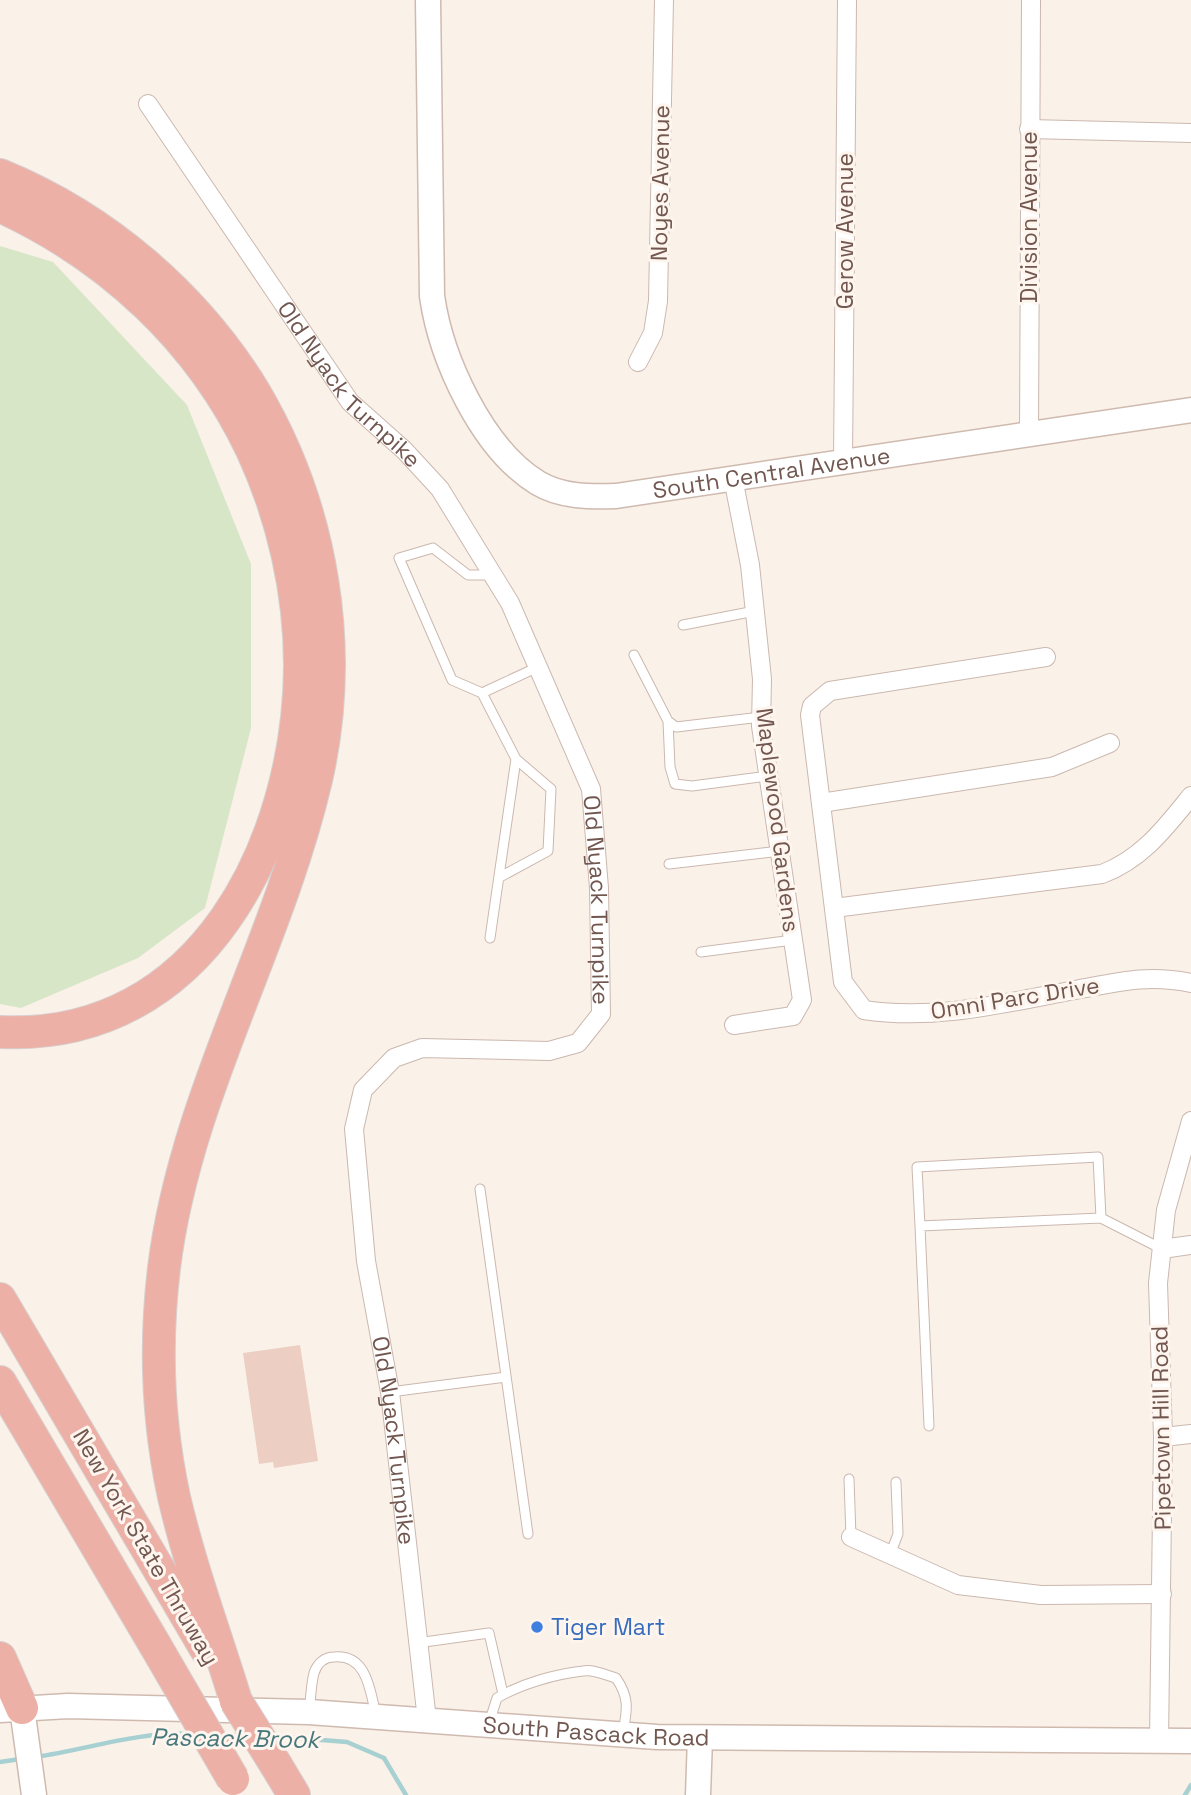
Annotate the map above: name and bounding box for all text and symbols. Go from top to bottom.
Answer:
street label: Noyes Avenue [644,105,676,261]
street label: Division Avenue [1014,131,1044,303]
street label: Gerow Avenue [830,153,860,309]
street label: Old Nyack Turnpike [271,295,428,474]
street label: South Central Avenue [651,440,892,505]
street label: Maplewood Gardens [749,706,807,934]
street label: Old Nyack Turnpike [577,794,616,1005]
street label: Omni Parc Drive [928,970,1102,1026]
street label: Pipetown Hill Road [1144,1326,1178,1530]
street label: Old Nyack Turnpike [365,1334,422,1546]
street label: New York State Thruway [66,1424,226,1670]
place label: Tiger Mart [551,1612,665,1642]
marker: Tiger Mart [529,1619,545,1635]
street label: South Pascack Road [482,1710,710,1752]
water label: Pascack Brook [150,1721,323,1755]

